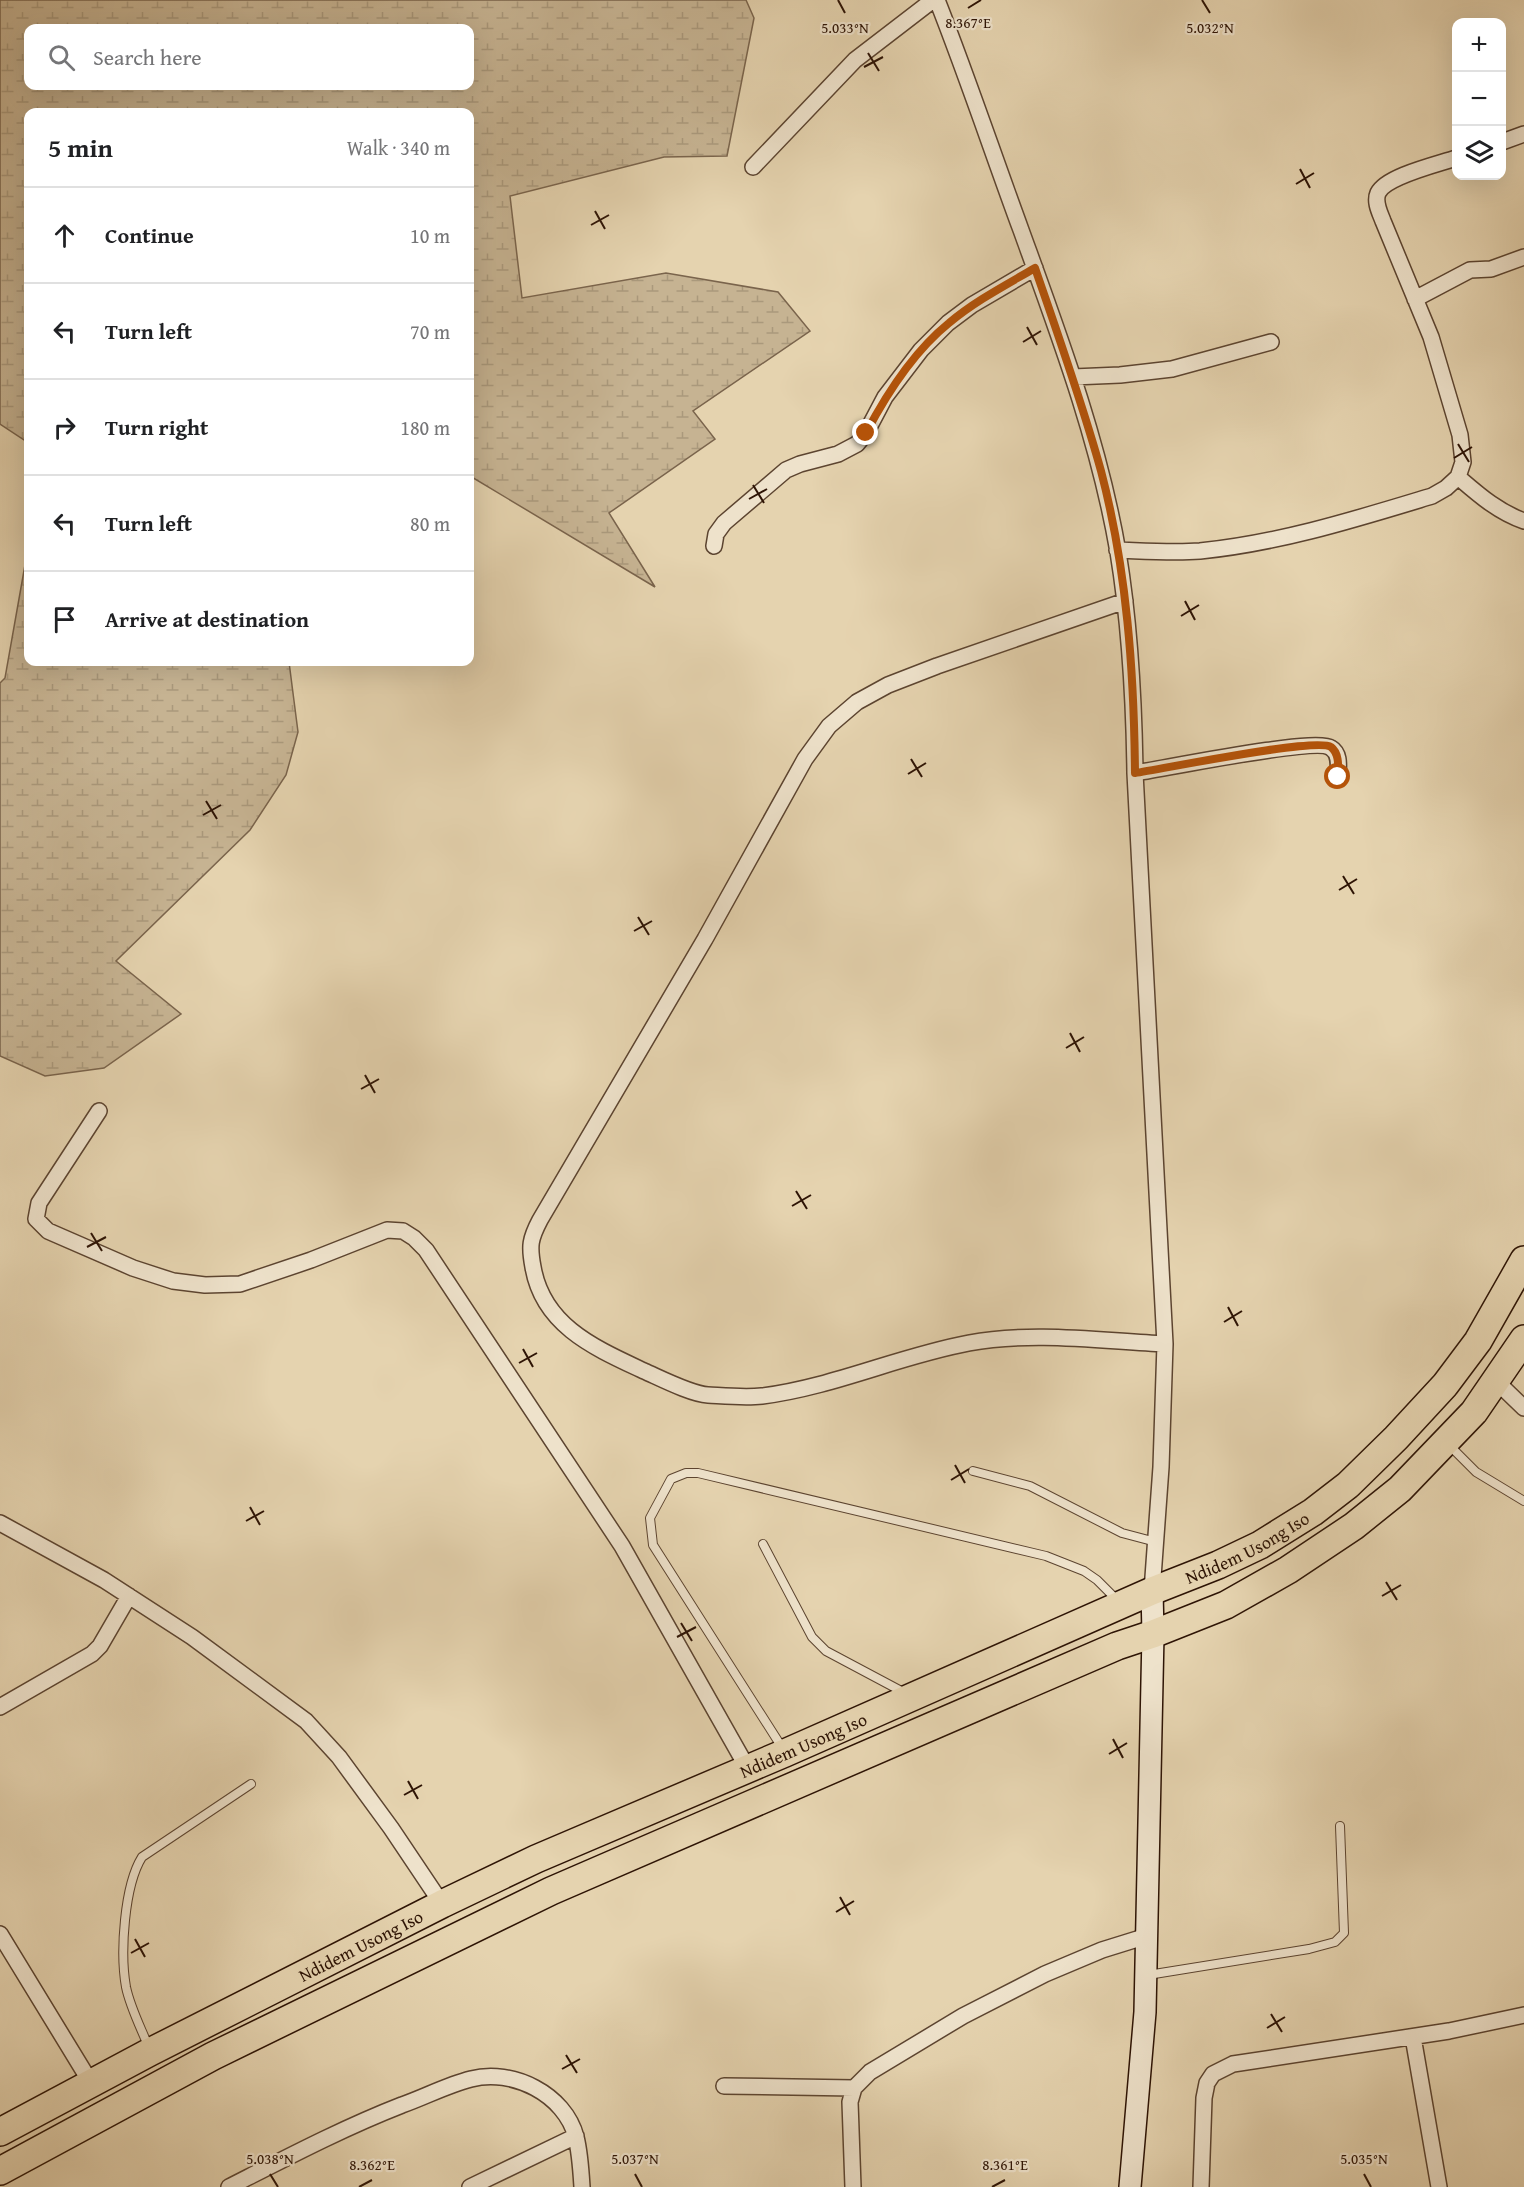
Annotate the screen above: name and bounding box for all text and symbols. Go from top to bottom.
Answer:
text: 8.367°E [945,12,991,33]
text: 5.033°N [821,17,869,38]
text: 5.032°N [1186,17,1234,38]
map controls [1452,18,1506,180]
button: + [1452,18,1506,72]
search box [24,24,474,90]
icon: search [45,41,78,74]
text: Search here [93,41,202,73]
button: − [1452,72,1506,126]
button: layers [1452,126,1506,180]
text: 5 min [48,128,113,167]
text: Walk · 340 m [347,133,450,162]
icon: ahead [48,219,81,252]
text: Continue [105,219,194,251]
text: 10 m [410,221,450,250]
icon: left [48,315,81,348]
text: Turn left [105,315,192,347]
text: 70 m [410,317,450,346]
icon: right [48,411,81,444]
text: Turn right [105,411,208,443]
text: 180 m [400,413,450,442]
route end [852,419,878,445]
icon: left [48,507,81,540]
text: Turn left [105,507,192,539]
text: 80 m [410,509,450,538]
icon: arrive [48,603,81,636]
text: Arrive at destination [105,603,309,635]
route start [1324,763,1350,789]
street label: Ndidem Usong Iso [1181,1504,1314,1590]
street label: Ndidem Usong Iso [735,1705,871,1784]
street label: Ndidem Usong Iso [294,1902,427,1988]
text: 5.038°N [246,2148,294,2169]
text: 5.037°N [611,2148,659,2169]
text: 5.035°N [1340,2148,1388,2169]
text: 8.362°E [349,2154,395,2175]
text: 8.361°E [982,2154,1028,2175]

